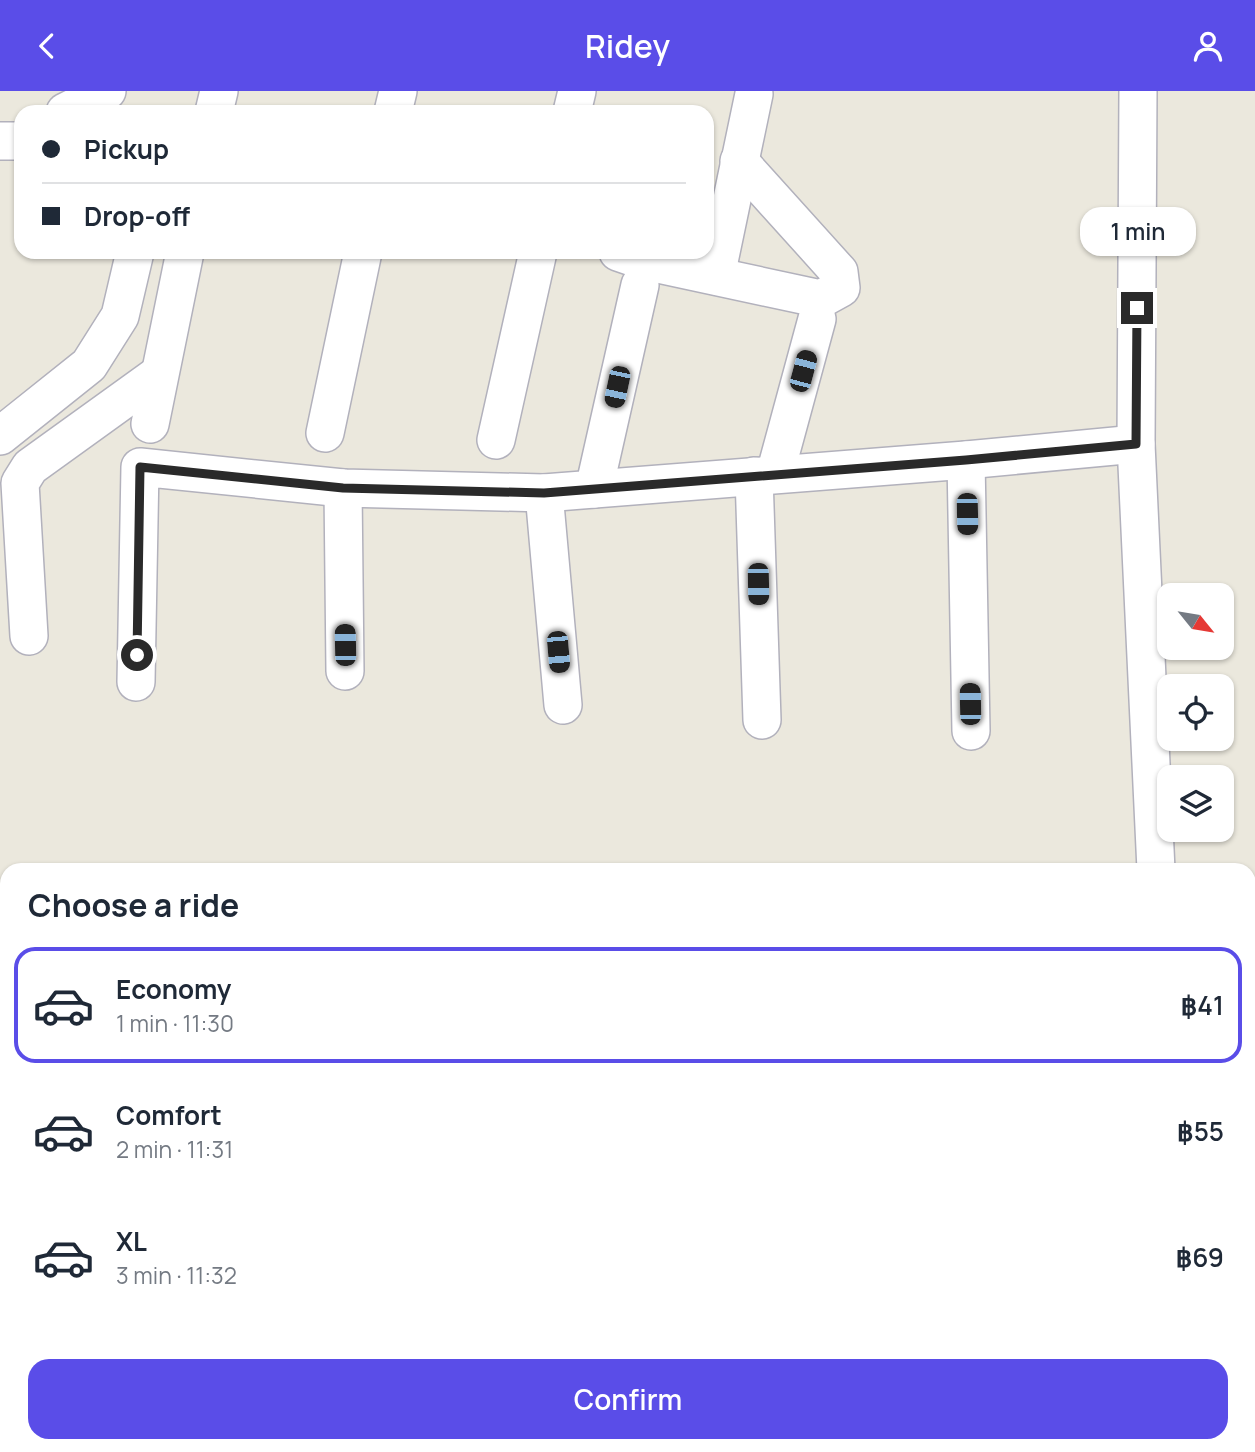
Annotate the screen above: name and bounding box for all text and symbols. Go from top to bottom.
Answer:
text: Ridey [585,24,670,68]
icon: back [28,27,66,65]
icon: person [1189,27,1227,65]
text: Pickup [84,131,169,167]
text: Drop-off [84,198,190,234]
callout: 1 min [1079,207,1195,255]
text: 1 min [1111,215,1165,247]
route end [1121,292,1153,324]
car [788,348,819,394]
car [603,364,632,410]
car [957,493,978,535]
car [748,563,769,605]
north arrow [1157,583,1234,660]
map controls [1157,583,1234,842]
car [335,624,356,666]
car [546,630,571,674]
route start [121,639,153,671]
button: locate [1157,674,1234,751]
car [960,683,981,725]
button: layers [1157,765,1234,842]
text: Choose a ride [28,883,239,927]
text: Economy [116,971,231,1007]
icon: car [32,974,95,1037]
text: ฿41 [1181,987,1224,1023]
text: 1 min · 11:30 [116,1007,234,1039]
text: Comfort [116,1097,222,1133]
icon: car [32,1100,95,1163]
text: ฿55 [1177,1113,1224,1149]
text: 2 min · 11:31 [116,1133,233,1165]
text: XL [116,1223,147,1259]
icon: car [32,1226,95,1289]
text: ฿69 [1176,1239,1224,1275]
text: 3 min · 11:32 [116,1259,237,1291]
button: Confirm [28,1359,1228,1439]

